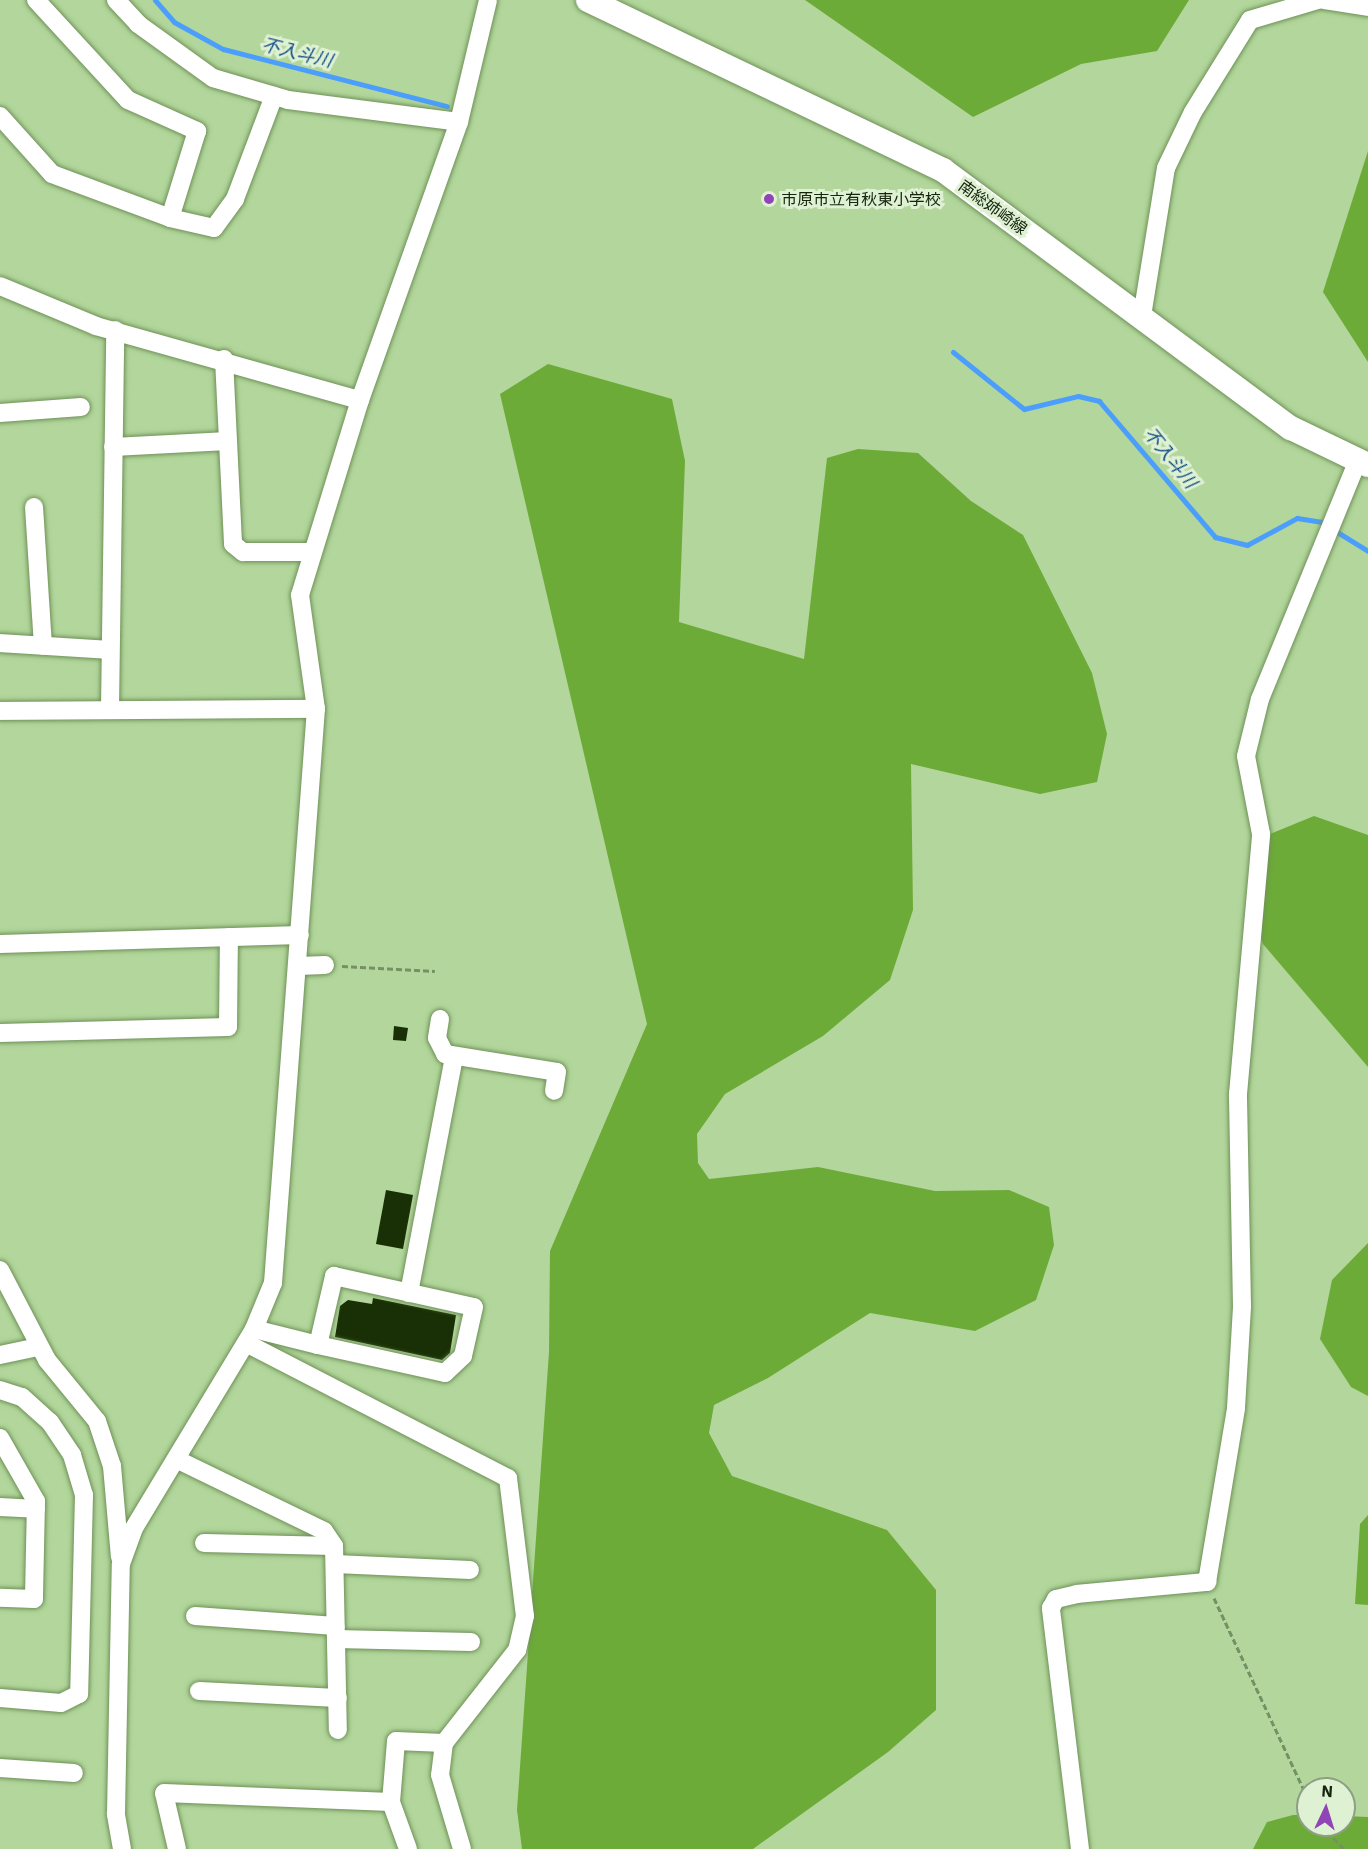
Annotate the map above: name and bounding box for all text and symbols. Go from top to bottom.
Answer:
water label: 不入斗川 [259,34,335,72]
street label: 南総姉崎線 [955,176,1031,238]
place label: 市原市立有秋東小学校 [781,189,941,209]
marker: 市原市立有秋東小学校 [762,192,776,206]
water label: 不入斗川 [1139,423,1201,493]
north arrow [1296,1777,1356,1837]
text: N [1321,1781,1334,1801]

